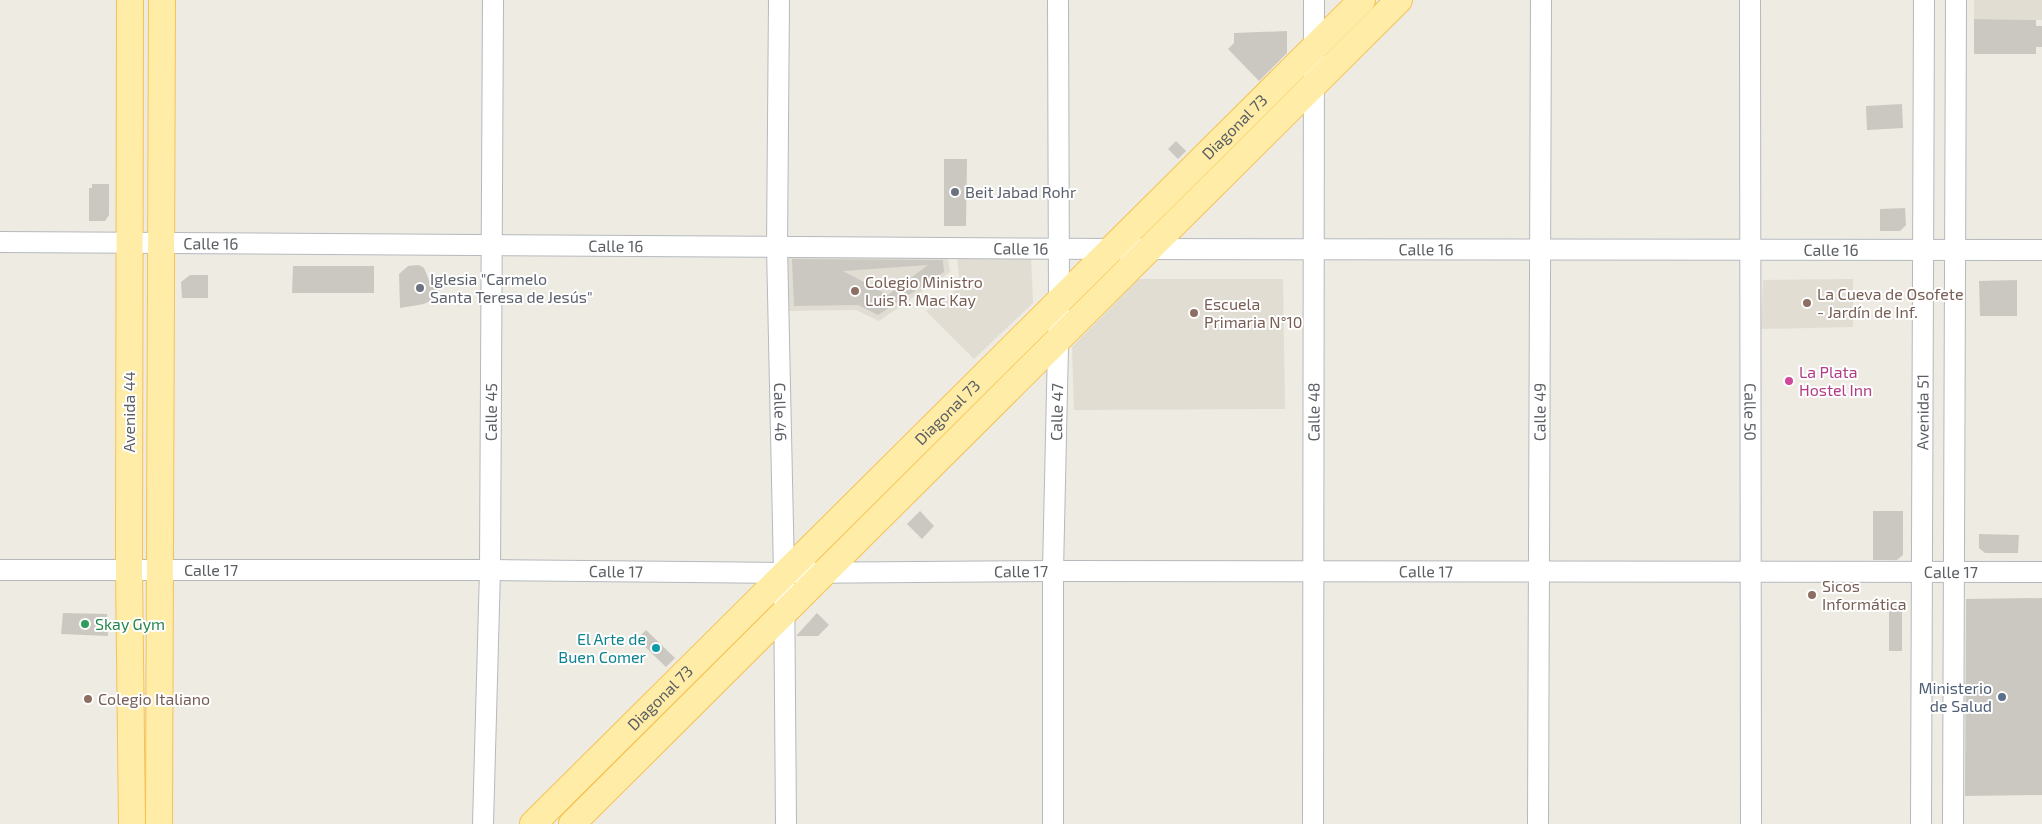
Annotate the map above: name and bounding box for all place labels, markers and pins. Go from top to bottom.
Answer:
place label: Beit Jabad Rohr [965,182,1077,201]
marker: Beit Jabad Rohr [949,186,961,198]
place label: Iglesia "Carmelo Santa Teresa de Jesús" [430,269,593,306]
place label: Colegio Ministro Luis R. Mac Kay [865,272,983,309]
marker: Iglesia "Carmelo Santa Teresa de Jesús" [414,282,426,294]
place label: La Cueva de Osofete - Jardín de Inf. [1817,284,1964,321]
marker: Colegio Ministro Luis R. Mac Kay [849,285,861,297]
place label: Escuela Primaria N°10 [1204,294,1302,331]
marker: La Cueva de Osofete - Jardín de Inf. [1801,297,1813,309]
marker: Escuela Primaria N°10 [1188,307,1200,319]
place label: La Plata Hostel Inn [1799,362,1872,399]
marker: La Plata Hostel Inn [1783,375,1795,387]
place label: Sicos Informática [1822,576,1906,613]
marker: Sicos Informática [1806,589,1818,601]
place label: Skay Gym [95,614,165,633]
marker: Skay Gym [79,618,91,630]
place label: El Arte de Buen Comer [558,629,647,666]
marker: El Arte de Buen Comer [650,642,662,654]
place label: Ministerio de Salud [1918,678,1992,715]
place label: Colegio Italiano [98,689,210,708]
marker: Ministerio de Salud [1996,691,2008,703]
marker: Colegio Italiano [82,693,94,705]

